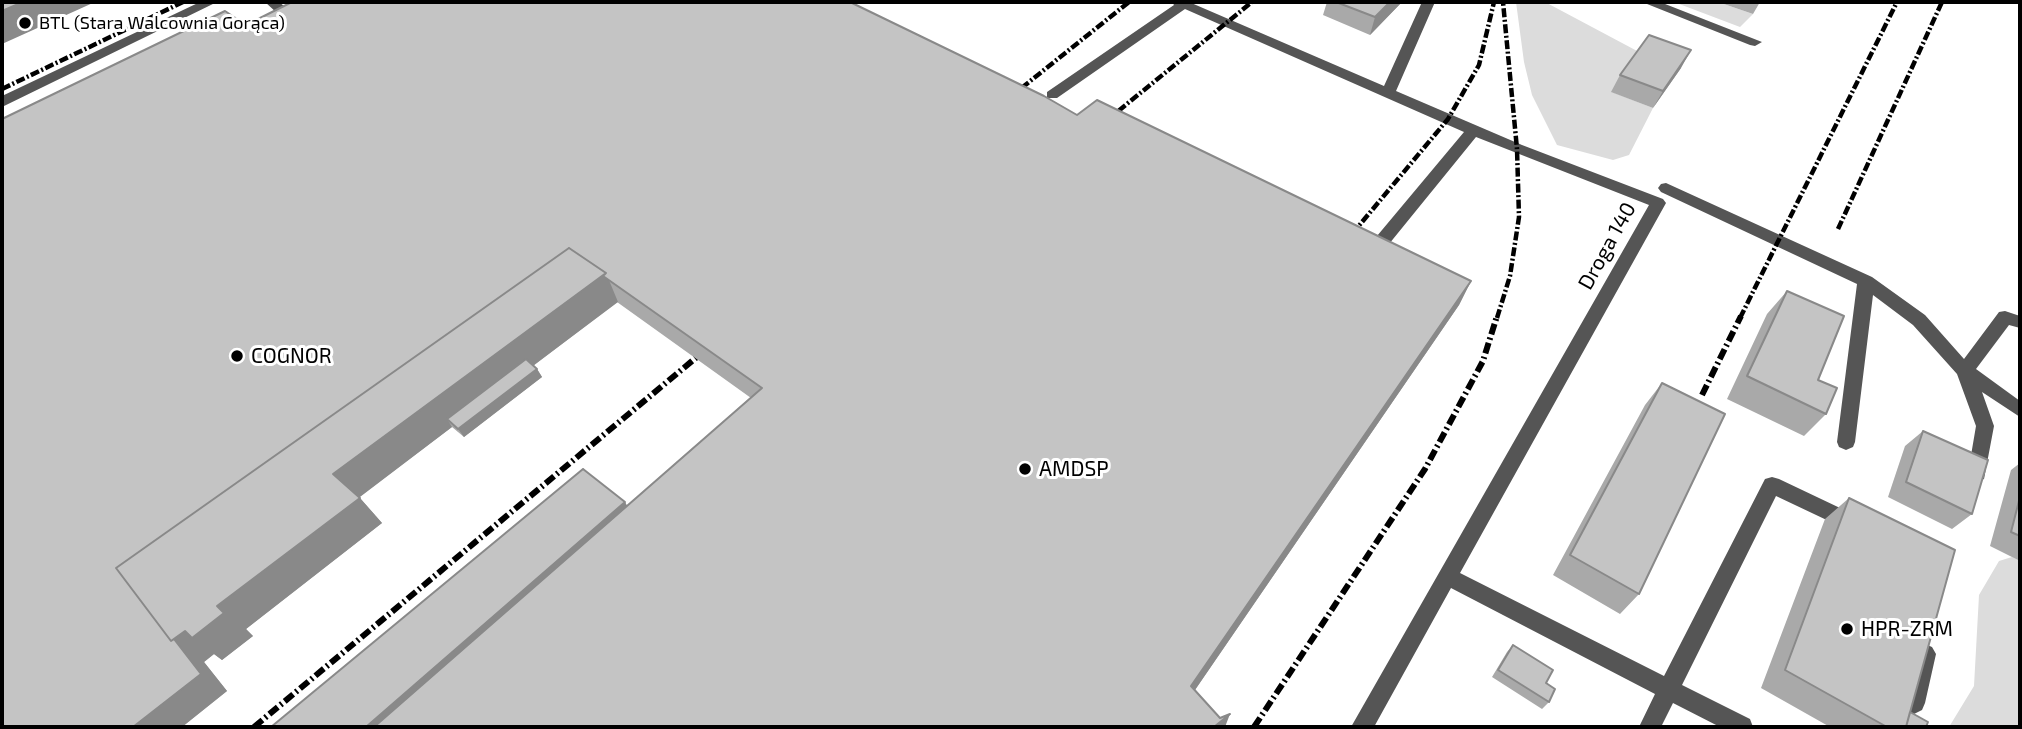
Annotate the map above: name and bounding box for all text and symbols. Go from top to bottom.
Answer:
place label: BTL (Stara Walcownia Gorąca) [39,12,285,34]
marker: BTL (Stara Walcownia Gorąca) [17,15,33,31]
street label: Droga 140 [1573,198,1641,294]
place label: COGNOR [251,343,332,369]
marker: COGNOR [229,348,245,364]
place label: AMDSP [1039,456,1109,482]
marker: AMDSP [1017,461,1033,477]
place label: HPR-ZRM [1861,616,1953,642]
marker: HPR-ZRM [1839,621,1855,637]

